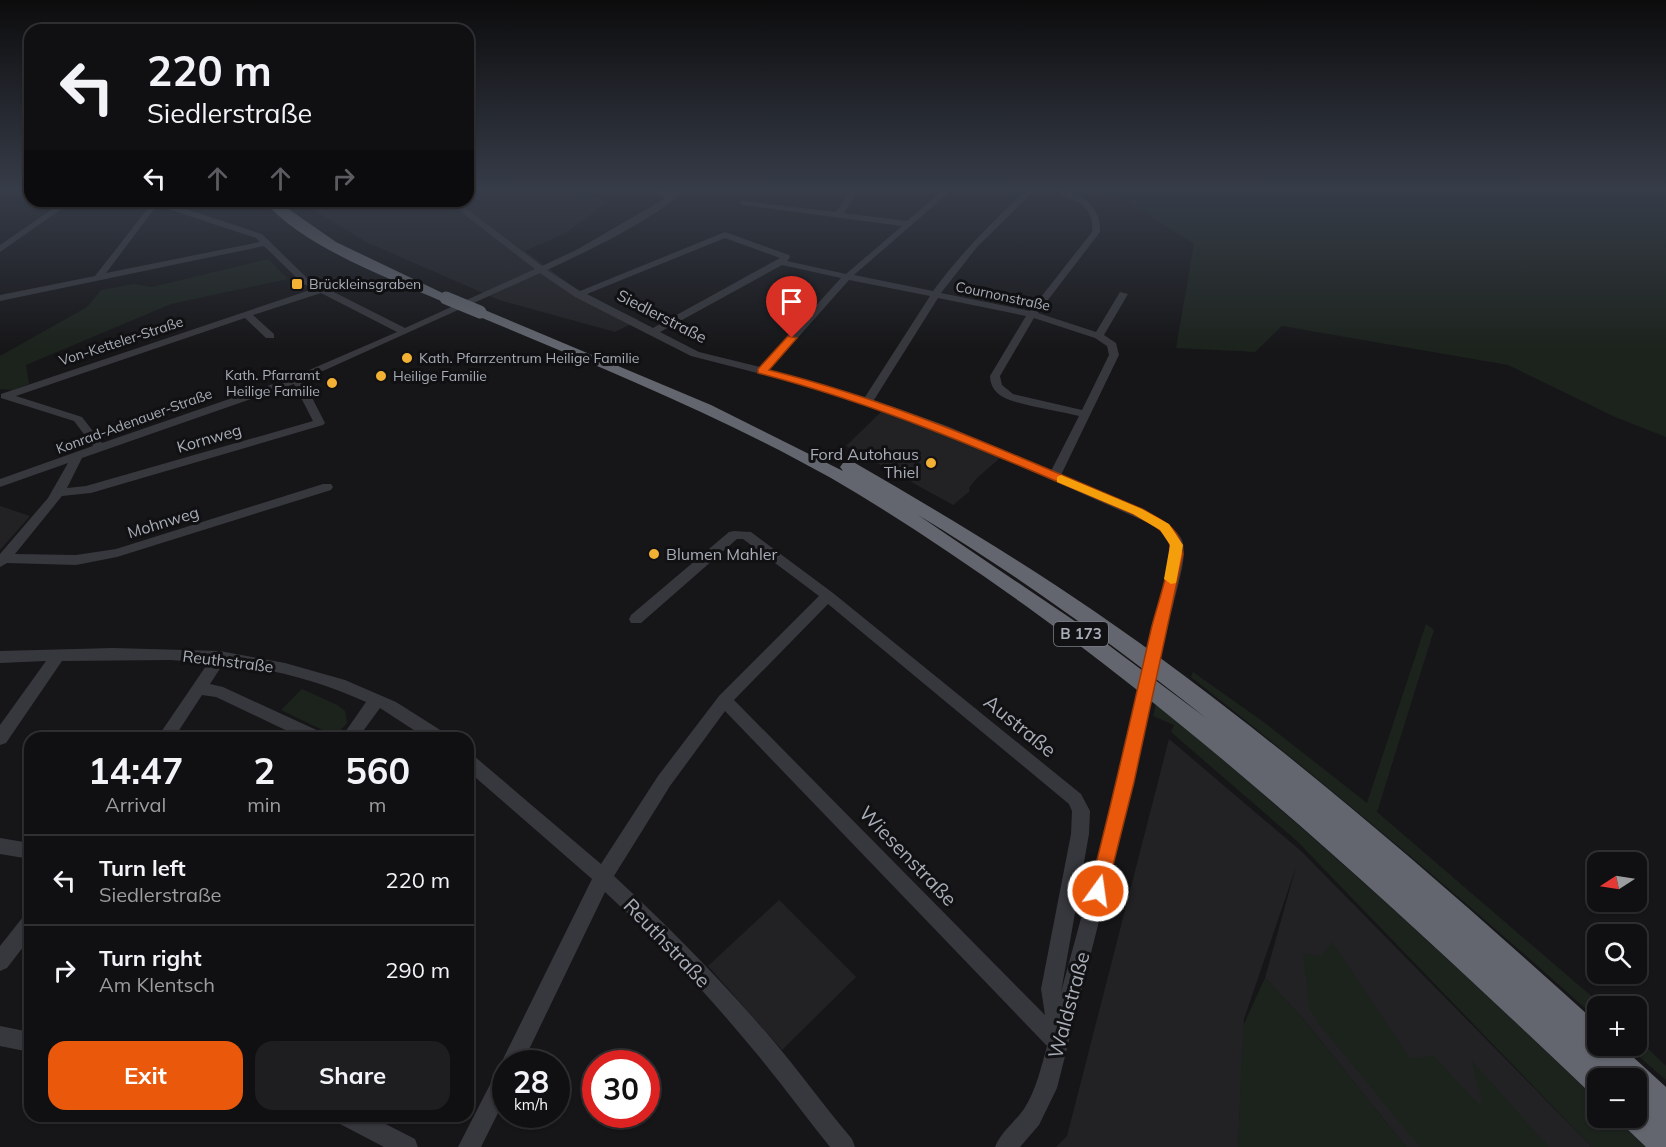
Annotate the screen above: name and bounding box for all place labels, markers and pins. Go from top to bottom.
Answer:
place label: Brückleinsgraben [309,275,421,293]
pin [766,276,817,338]
marker: Brückleinsgraben [290,277,304,291]
place label: Kath. Pfarrzentrum Heilige Familie [419,349,639,367]
marker: Kath. Pfarrzentrum Heilige Familie [400,351,414,365]
place label: Kath. Pfarramt Heilige Familie [225,366,320,400]
place label: Heilige Familie [393,367,487,385]
marker: Heilige Familie [374,369,388,383]
marker: Kath. Pfarramt Heilige Familie [325,376,339,390]
place label: Ford Autohaus Thiel [810,444,919,482]
marker: Ford Autohaus Thiel [924,456,938,470]
place label: Blumen Mahler [666,544,777,564]
marker: Blumen Mahler [647,547,661,561]

